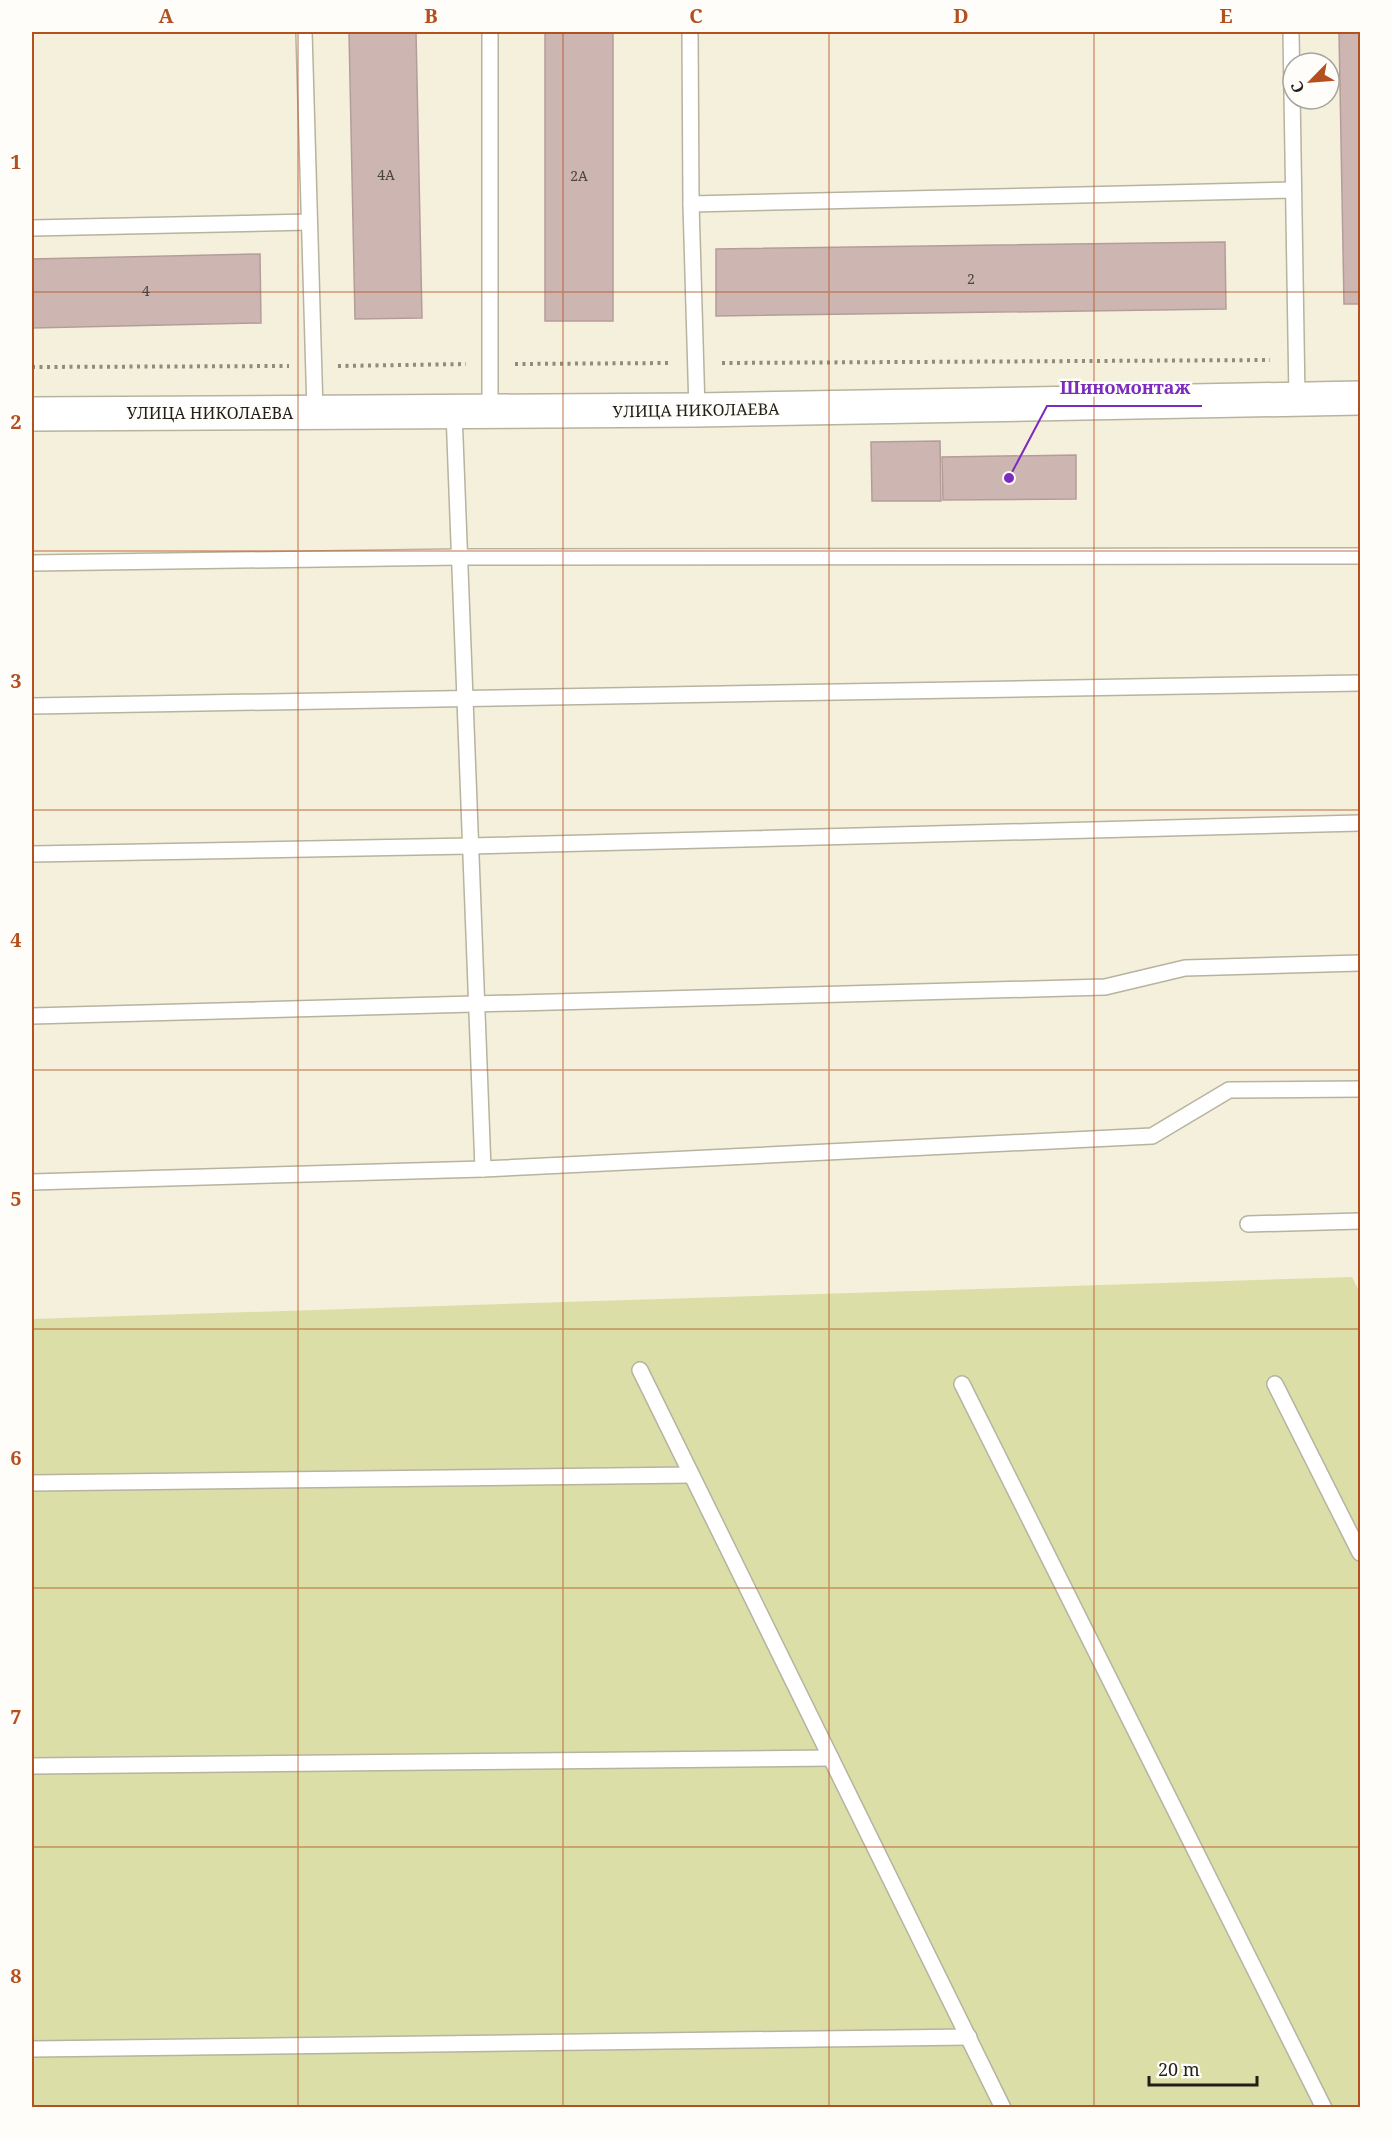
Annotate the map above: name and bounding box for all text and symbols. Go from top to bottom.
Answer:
text: A [158,2,174,29]
text: B [424,2,438,29]
text: C [689,2,703,29]
text: D [953,2,969,29]
text: E [1219,2,1233,29]
north arrow [1281,51,1341,111]
text: С [1285,78,1310,97]
text: 1 [10,148,22,175]
house number: 4А [377,165,395,184]
house number: 2А [570,166,588,185]
house number: 2 [967,269,975,288]
house number: 4 [142,281,150,300]
callout: Шиномонтаж [1047,370,1202,406]
text: Шиномонтаж [1060,375,1190,399]
street label: УЛИЦА НИКОЛАЕВА [613,398,780,422]
street label: УЛИЦА НИКОЛАЕВА [127,402,294,424]
text: 2 [10,408,22,435]
text: 3 [10,667,22,694]
text: 4 [10,926,22,953]
text: 5 [10,1185,22,1212]
text: 6 [10,1444,22,1471]
text: 7 [10,1703,22,1730]
text: 8 [10,1962,22,1989]
scale bar [1149,2049,1257,2087]
text: 20 m [1158,2057,1200,2081]

